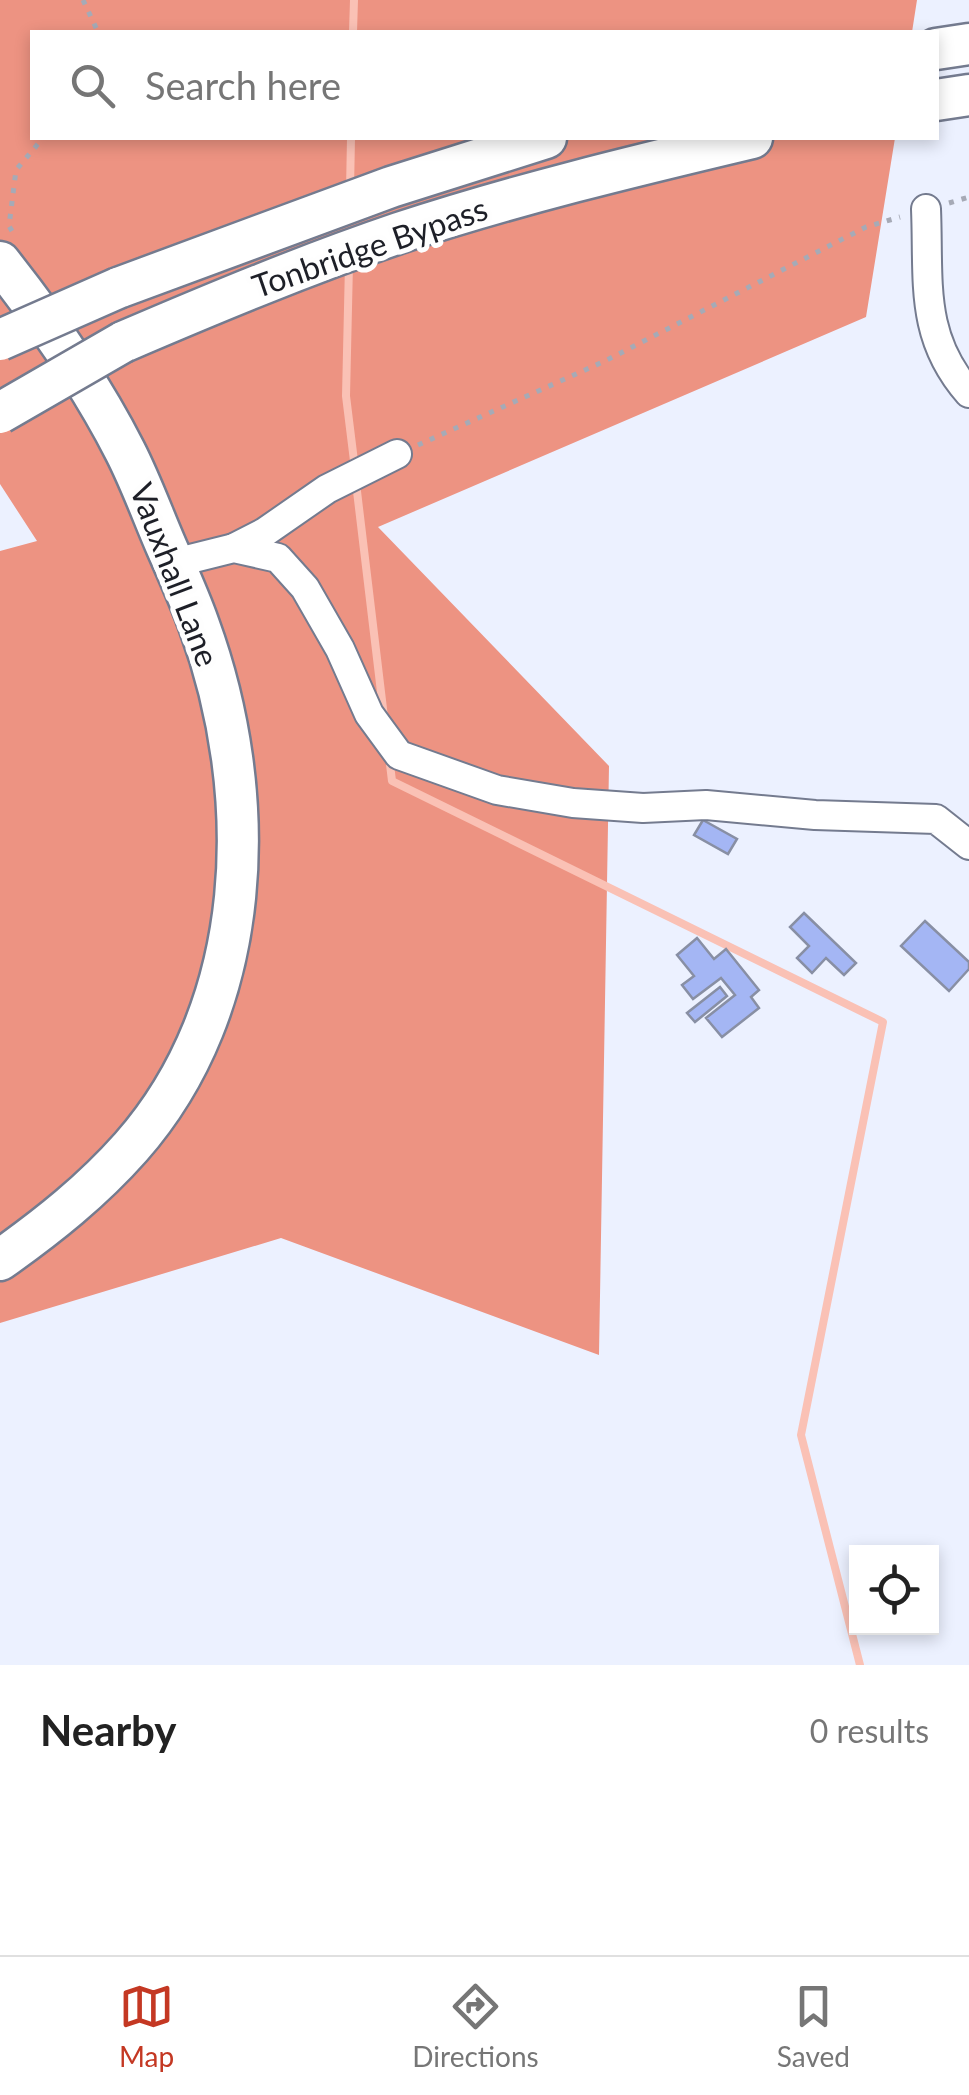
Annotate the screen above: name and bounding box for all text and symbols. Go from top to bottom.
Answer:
search box [30,30,939,140]
icon: search [65,58,120,113]
text: Search here [145,62,341,108]
street label: Tonbridge Bypass [247,188,492,305]
street label: Vauxhall Lane [123,477,228,672]
map controls [849,1545,939,1635]
button: locate [849,1545,939,1635]
text: Nearby [40,1705,177,1755]
text: 0 results [810,1711,929,1750]
tab: Map [119,1979,174,2073]
tab: Directions [412,1979,539,2073]
tab: Saved [777,1979,850,2073]

